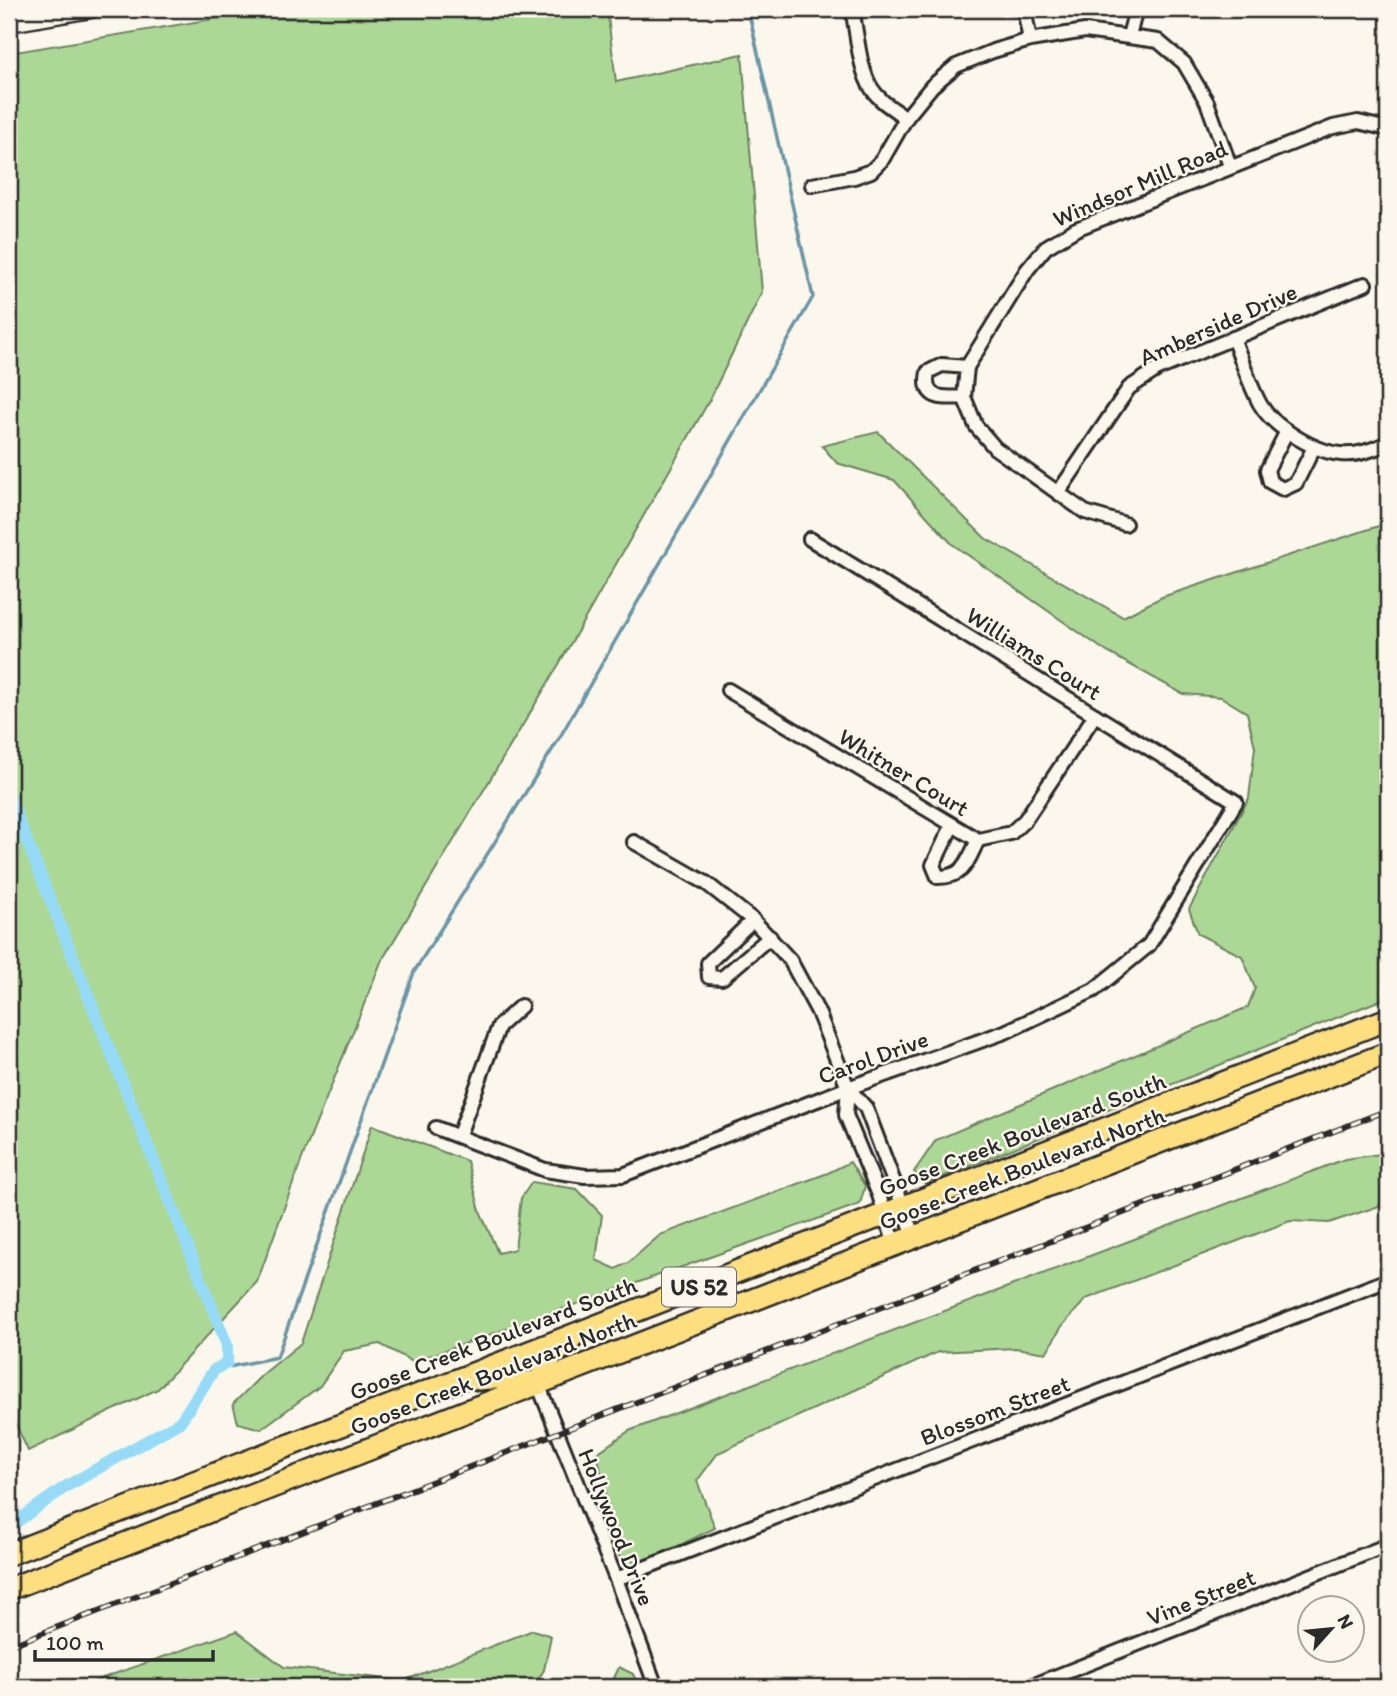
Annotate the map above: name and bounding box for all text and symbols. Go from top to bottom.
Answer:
street label: Windsor Mill Road [1048,133,1232,233]
street label: Amberside Drive [1135,276,1301,372]
street label: Williams Court [961,600,1107,706]
street label: Whitner Court [833,722,975,822]
street label: Carol Drive [814,1024,932,1090]
street label: Goose Creek Boulevard South [874,1066,1170,1202]
street label: Goose Creek Boulevard North [875,1100,1169,1236]
road number: US 52 [662,1268,736,1306]
street label: Goose Creek Boulevard South [345,1270,641,1406]
street label: Goose Creek Boulevard North [346,1305,640,1441]
street label: Blossom Street [916,1368,1074,1452]
street label: Hollywood Drive [572,1444,662,1610]
street label: Vine Street [1142,1562,1260,1632]
north arrow [1296,1594,1366,1664]
text: N [1333,1611,1359,1632]
scale bar [35,1619,214,1663]
text: 100 m [46,1630,104,1655]

